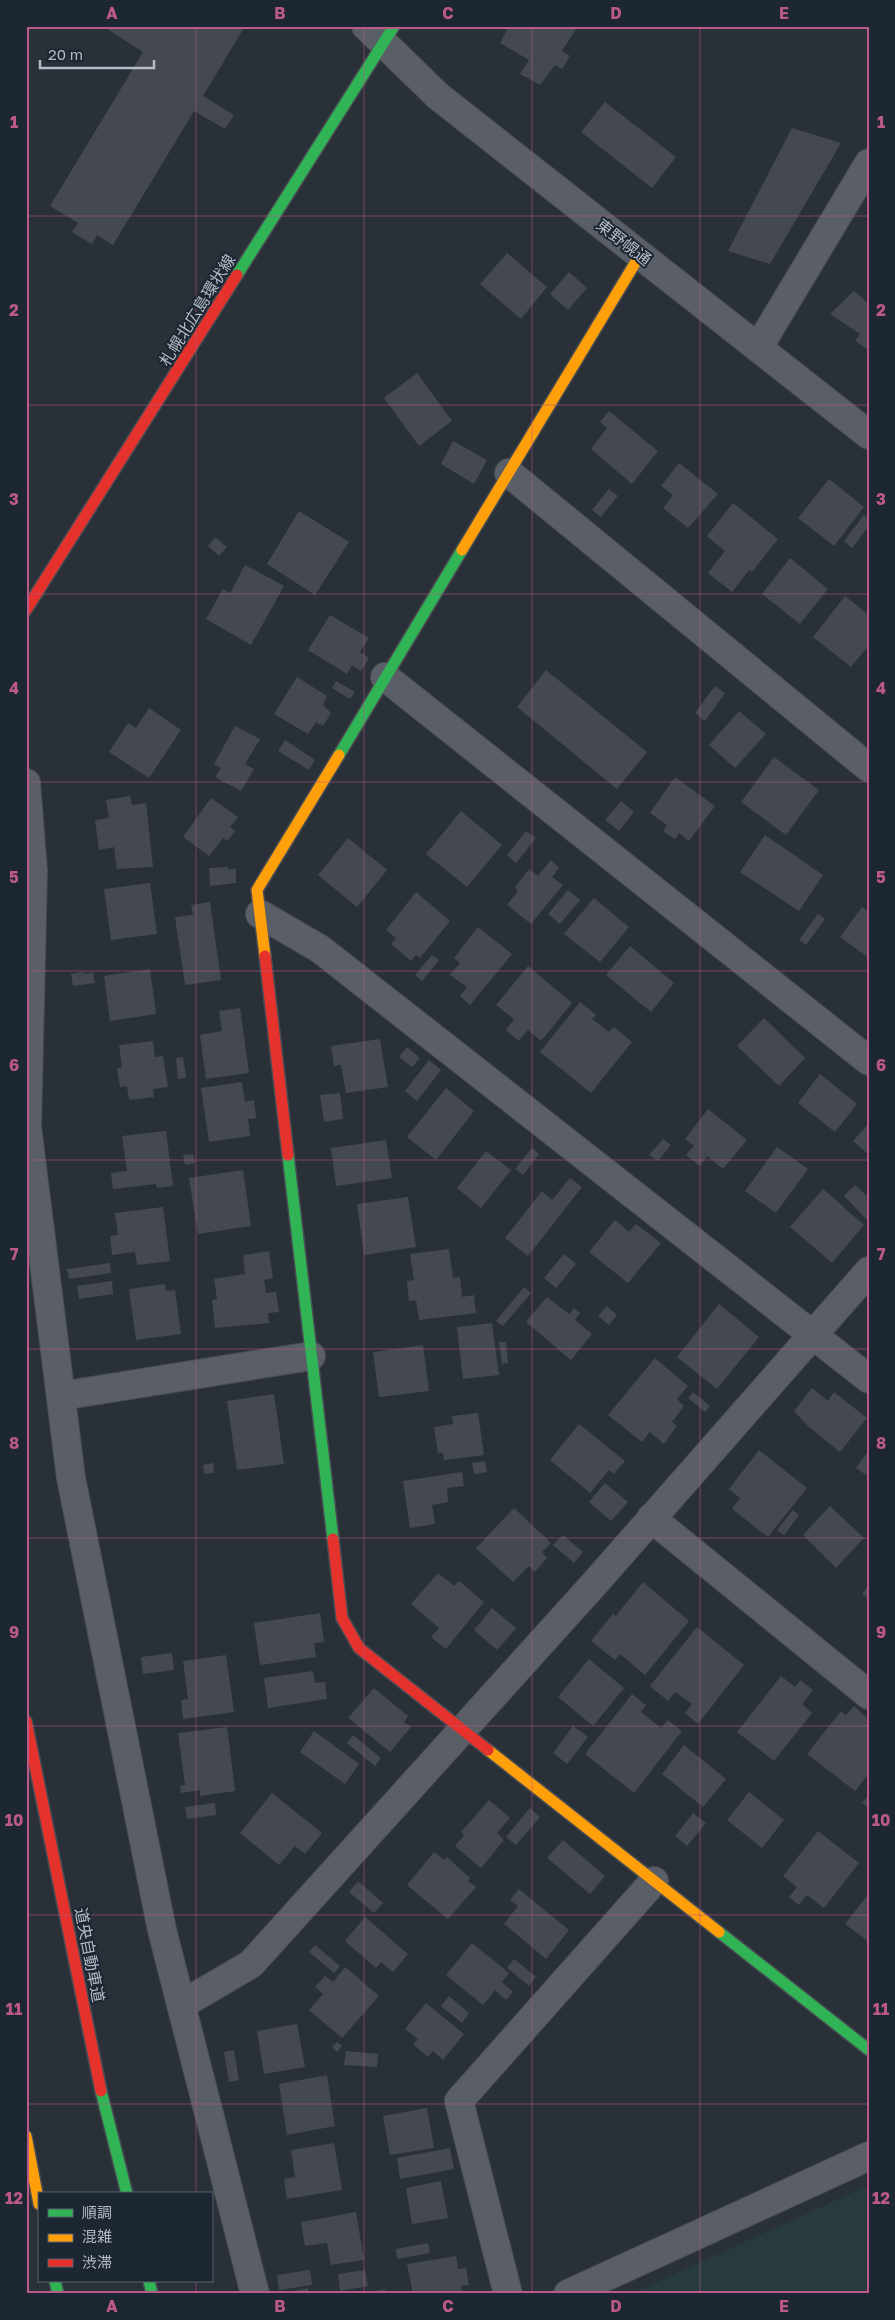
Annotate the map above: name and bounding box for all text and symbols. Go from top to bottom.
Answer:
text: A [106,3,118,23]
text: B [274,3,286,23]
text: C [442,3,454,23]
text: D [610,3,622,23]
text: E [779,3,789,23]
scale bar [40,38,154,70]
text: 20 m [48,45,83,63]
text: 1 [10,112,18,132]
text: 1 [877,112,885,132]
street label: 東野幌通 [593,214,655,270]
street label: 札幌北広島環状線 [155,250,239,370]
text: 2 [9,300,19,320]
text: 2 [876,300,886,320]
text: 3 [9,489,19,509]
text: 3 [876,489,886,509]
text: 4 [9,678,19,698]
text: 4 [876,678,886,698]
text: 5 [9,867,19,887]
text: 5 [876,867,886,887]
text: 6 [9,1055,19,1075]
text: 6 [876,1055,886,1075]
text: 7 [10,1244,19,1264]
text: 7 [877,1244,886,1264]
text: 8 [9,1433,19,1453]
text: 8 [876,1433,886,1453]
text: 9 [9,1622,19,1642]
text: 9 [876,1622,886,1642]
text: 10 [5,1810,23,1830]
text: 10 [872,1810,890,1830]
street label: 道央自動車道 [71,1906,109,2004]
text: 11 [6,1999,22,2019]
text: 11 [873,1999,889,2019]
text: 12 [5,2188,23,2208]
text: 12 [872,2188,890,2208]
legend [38,2192,212,2282]
text: 順調 [82,2203,112,2221]
text: 混雑 [82,2227,112,2245]
text: 渋滞 [82,2253,112,2271]
text: A [106,2296,118,2316]
text: B [274,2296,286,2316]
text: C [442,2296,454,2316]
text: D [610,2296,622,2316]
text: E [779,2296,789,2316]

